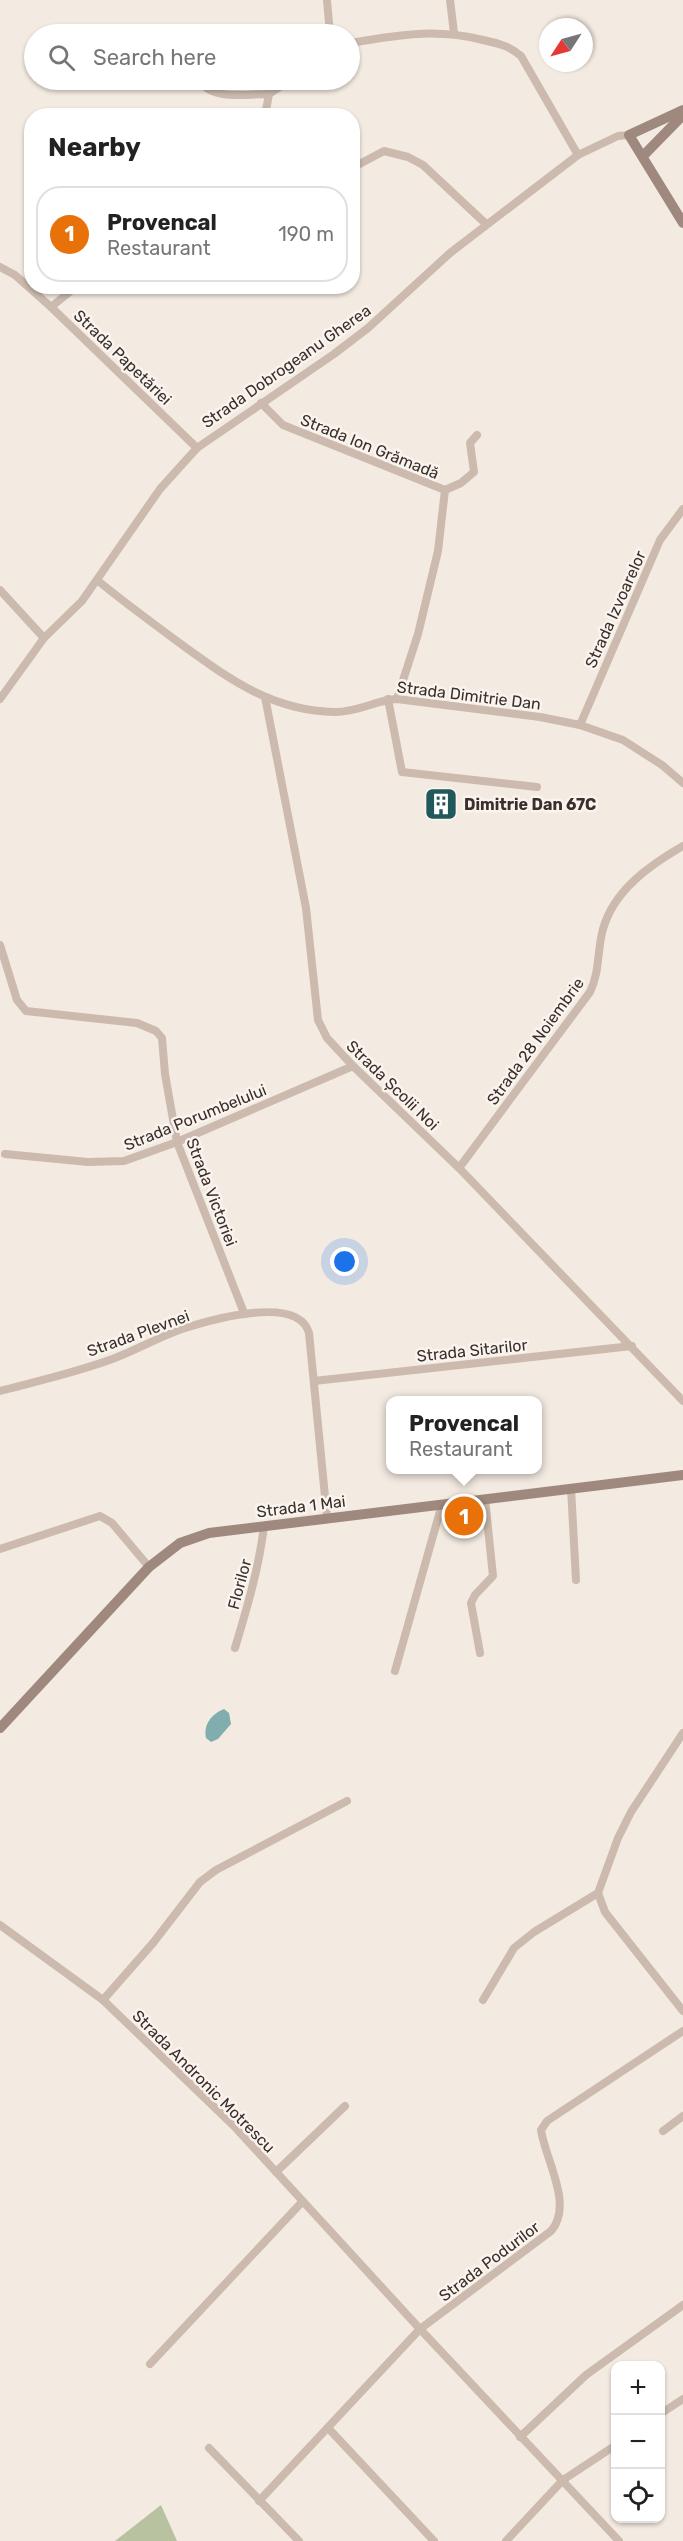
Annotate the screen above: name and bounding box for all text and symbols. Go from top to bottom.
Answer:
north arrow [539,18,593,72]
search box [24,24,360,90]
icon: search [45,41,78,74]
text: Search here [93,44,216,71]
text: Nearby [48,132,141,163]
text: Provencal [107,209,217,236]
text: 1 [65,222,74,246]
text: 190 m [278,222,334,246]
text: Restaurant [107,236,211,260]
street label: Strada Dobrogeanu Gherea [198,301,374,432]
street label: Strada Papetăriei [70,306,175,409]
street label: Strada Ion Grămadă [298,410,442,483]
street label: Strada Izvoarelor [581,548,650,671]
street label: Strada Dimitrie Dan [396,677,542,714]
building icon: Dimitrie Dan 67C [423,786,459,822]
place label: Dimitrie Dan 67C [464,795,596,814]
street label: Strada 28 Noiembrie [483,974,588,1109]
street label: Strada Școlii Noi [343,1037,443,1134]
street label: Strada Porumbelului [121,1080,269,1155]
street label: Strada Victoriei [182,1135,241,1249]
your location [330,1247,359,1276]
street label: Strada Plevnei [84,1306,192,1361]
street label: Strada Sitarilor [416,1335,528,1366]
popup [386,1396,542,1474]
text: Provencal [409,1410,519,1437]
text: Restaurant [409,1437,513,1461]
street label: Strada 1 Mai [256,1492,347,1521]
pin: 1 [444,1494,484,1538]
street label: Florilor [224,1557,255,1611]
street label: Strada Andronic Motrescu [128,2006,279,2157]
street label: Strada Podurilor [435,2217,543,2305]
map controls [611,2361,665,2523]
button: + [611,2361,665,2415]
button: − [611,2415,665,2469]
button: locate [611,2469,665,2523]

